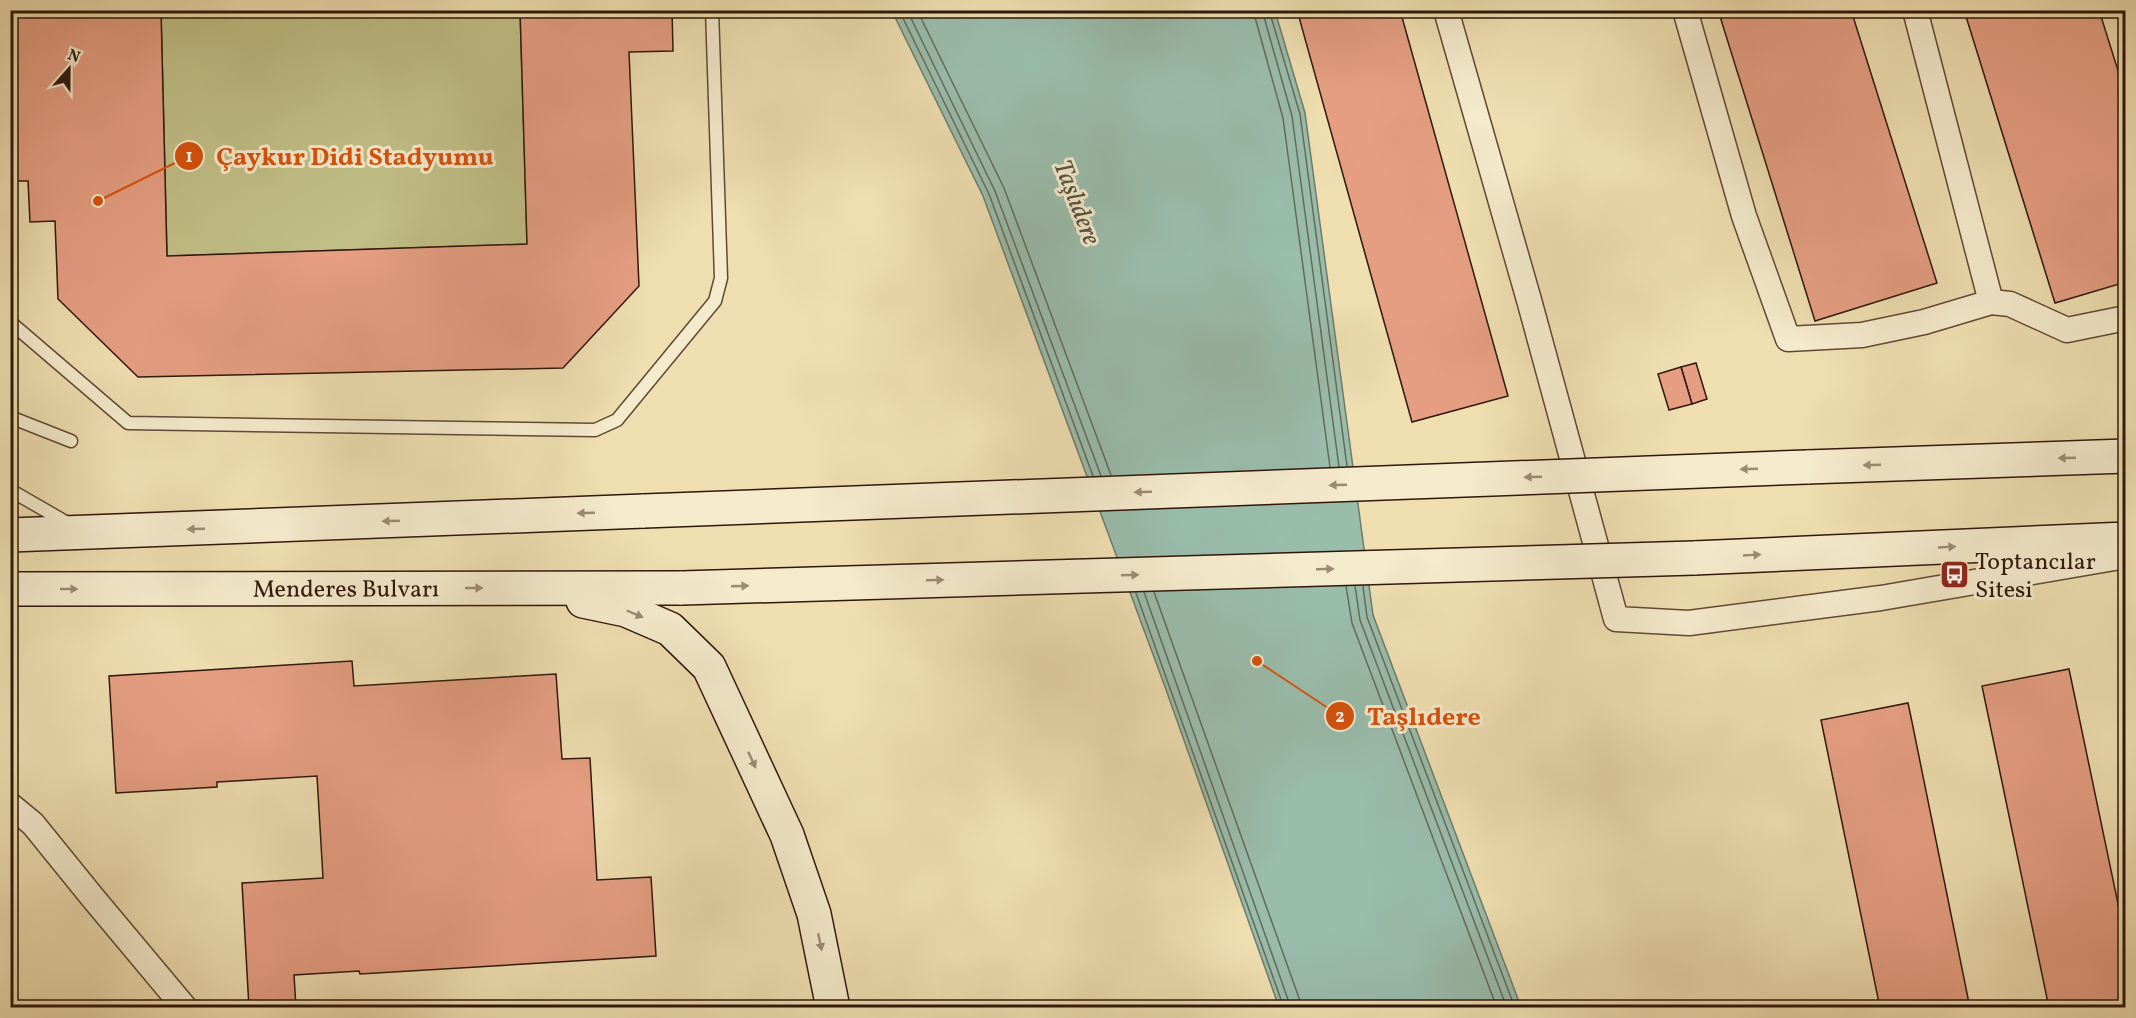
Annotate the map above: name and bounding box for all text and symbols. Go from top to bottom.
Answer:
north arrow [39,39,99,99]
text: N [64,45,83,69]
callout: Çaykur Didi Stadyumu [174,134,505,178]
text: Çaykur Didi Stadyumu [216,140,494,176]
text: 1 [185,145,193,170]
water label: Taşlıdere [1044,155,1109,251]
one-way arrow [2058,453,2077,463]
one-way arrow [1863,460,1882,470]
one-way arrow [1739,465,1758,474]
one-way arrow [1523,473,1542,482]
one-way arrow [1328,480,1347,489]
one-way arrow [1134,487,1153,497]
one-way arrow [576,508,595,518]
one-way arrow [381,516,400,525]
one-way arrow [187,524,206,533]
one-way arrow [1938,542,1957,551]
place label: Toptancılar Sitesi [1975,546,2096,608]
one-way arrow [1743,551,1762,560]
bus stop icon: Toptancılar Sitesi [1938,559,1970,591]
one-way arrow [1316,564,1335,574]
one-way arrow [1121,570,1140,579]
street label: Menderes Bulvarı [253,573,439,608]
one-way arrow [926,576,945,585]
one-way arrow [731,581,750,591]
one-way arrow [464,583,483,593]
one-way arrow [59,584,78,594]
one-way arrow [626,610,644,619]
callout: Taşlıdere [1325,694,1493,738]
text: Taşlıdere [1367,700,1481,736]
text: 2 [1335,705,1345,730]
one-way arrow [748,751,757,768]
one-way arrow [816,933,825,952]

